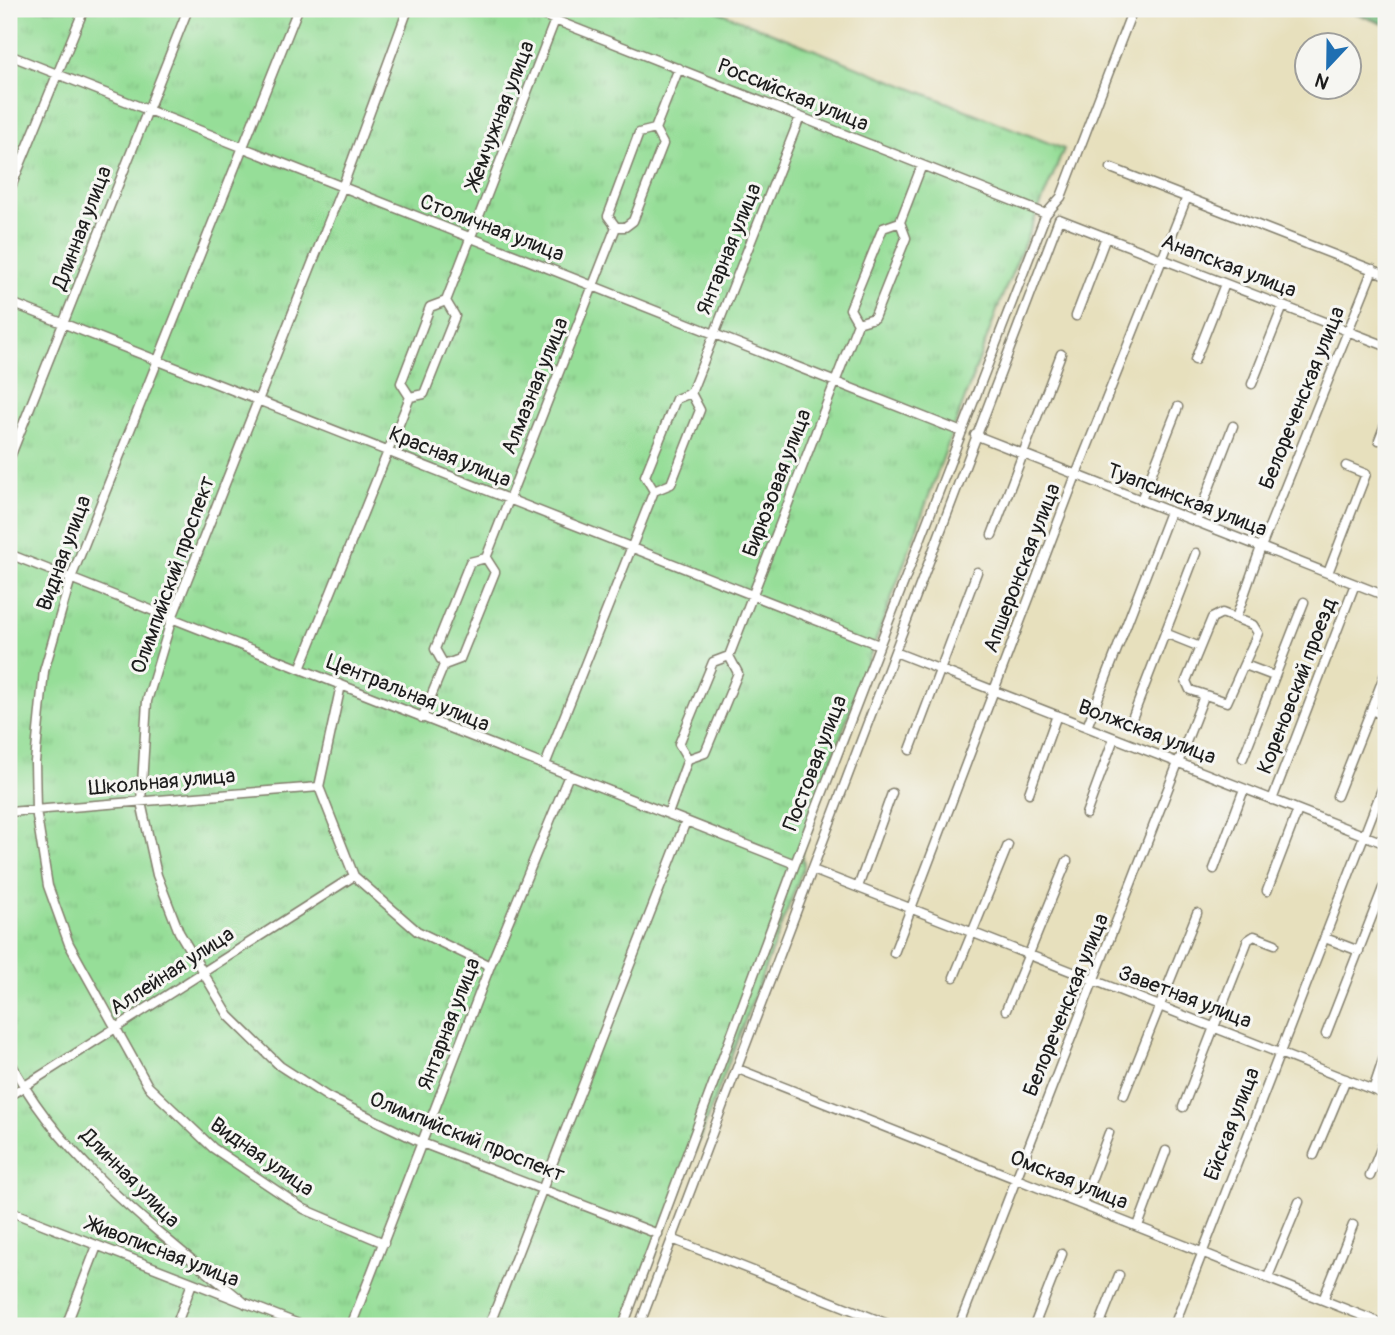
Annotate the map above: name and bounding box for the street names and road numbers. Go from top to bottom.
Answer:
street label: Жемчужная улица [458,37,541,196]
street label: Российская улица [714,52,872,138]
street label: Длинная улица [46,162,118,295]
street label: Янтарная улица [690,179,768,319]
street label: Столичная улица [416,188,568,268]
street label: Анапская улица [1158,228,1300,304]
street label: Белореченская улица [1253,303,1351,493]
street label: Алмазная улица [495,314,575,458]
street label: Бирюзовая улица [736,405,818,561]
street label: Красная улица [385,420,515,494]
street label: Туапсинская улица [1103,457,1271,543]
street label: Олимпийский проспект [125,472,221,677]
street label: Апшеронская улица [977,480,1067,656]
street label: Видная улица [31,492,97,614]
street label: Кореновский проезд [1251,594,1343,778]
street label: Центральная улица [322,648,494,738]
street label: Постовая улица [777,692,853,834]
street label: Волжская улица [1074,693,1220,771]
street label: Школьная улица [88,762,236,802]
street label: Белореченская улица [1017,910,1115,1100]
street label: Аллейная улица [105,921,239,1021]
street label: Янтарная улица [411,954,487,1094]
street label: Заветная улица [1115,959,1255,1035]
street label: Ейская улица [1198,1064,1266,1184]
street label: Олимпийский проспект [365,1086,569,1189]
street label: Видная улица [205,1111,319,1203]
street label: Длинная улица [74,1122,186,1234]
street label: Омская улица [1006,1144,1132,1216]
street label: Живописная улица [80,1209,243,1293]

